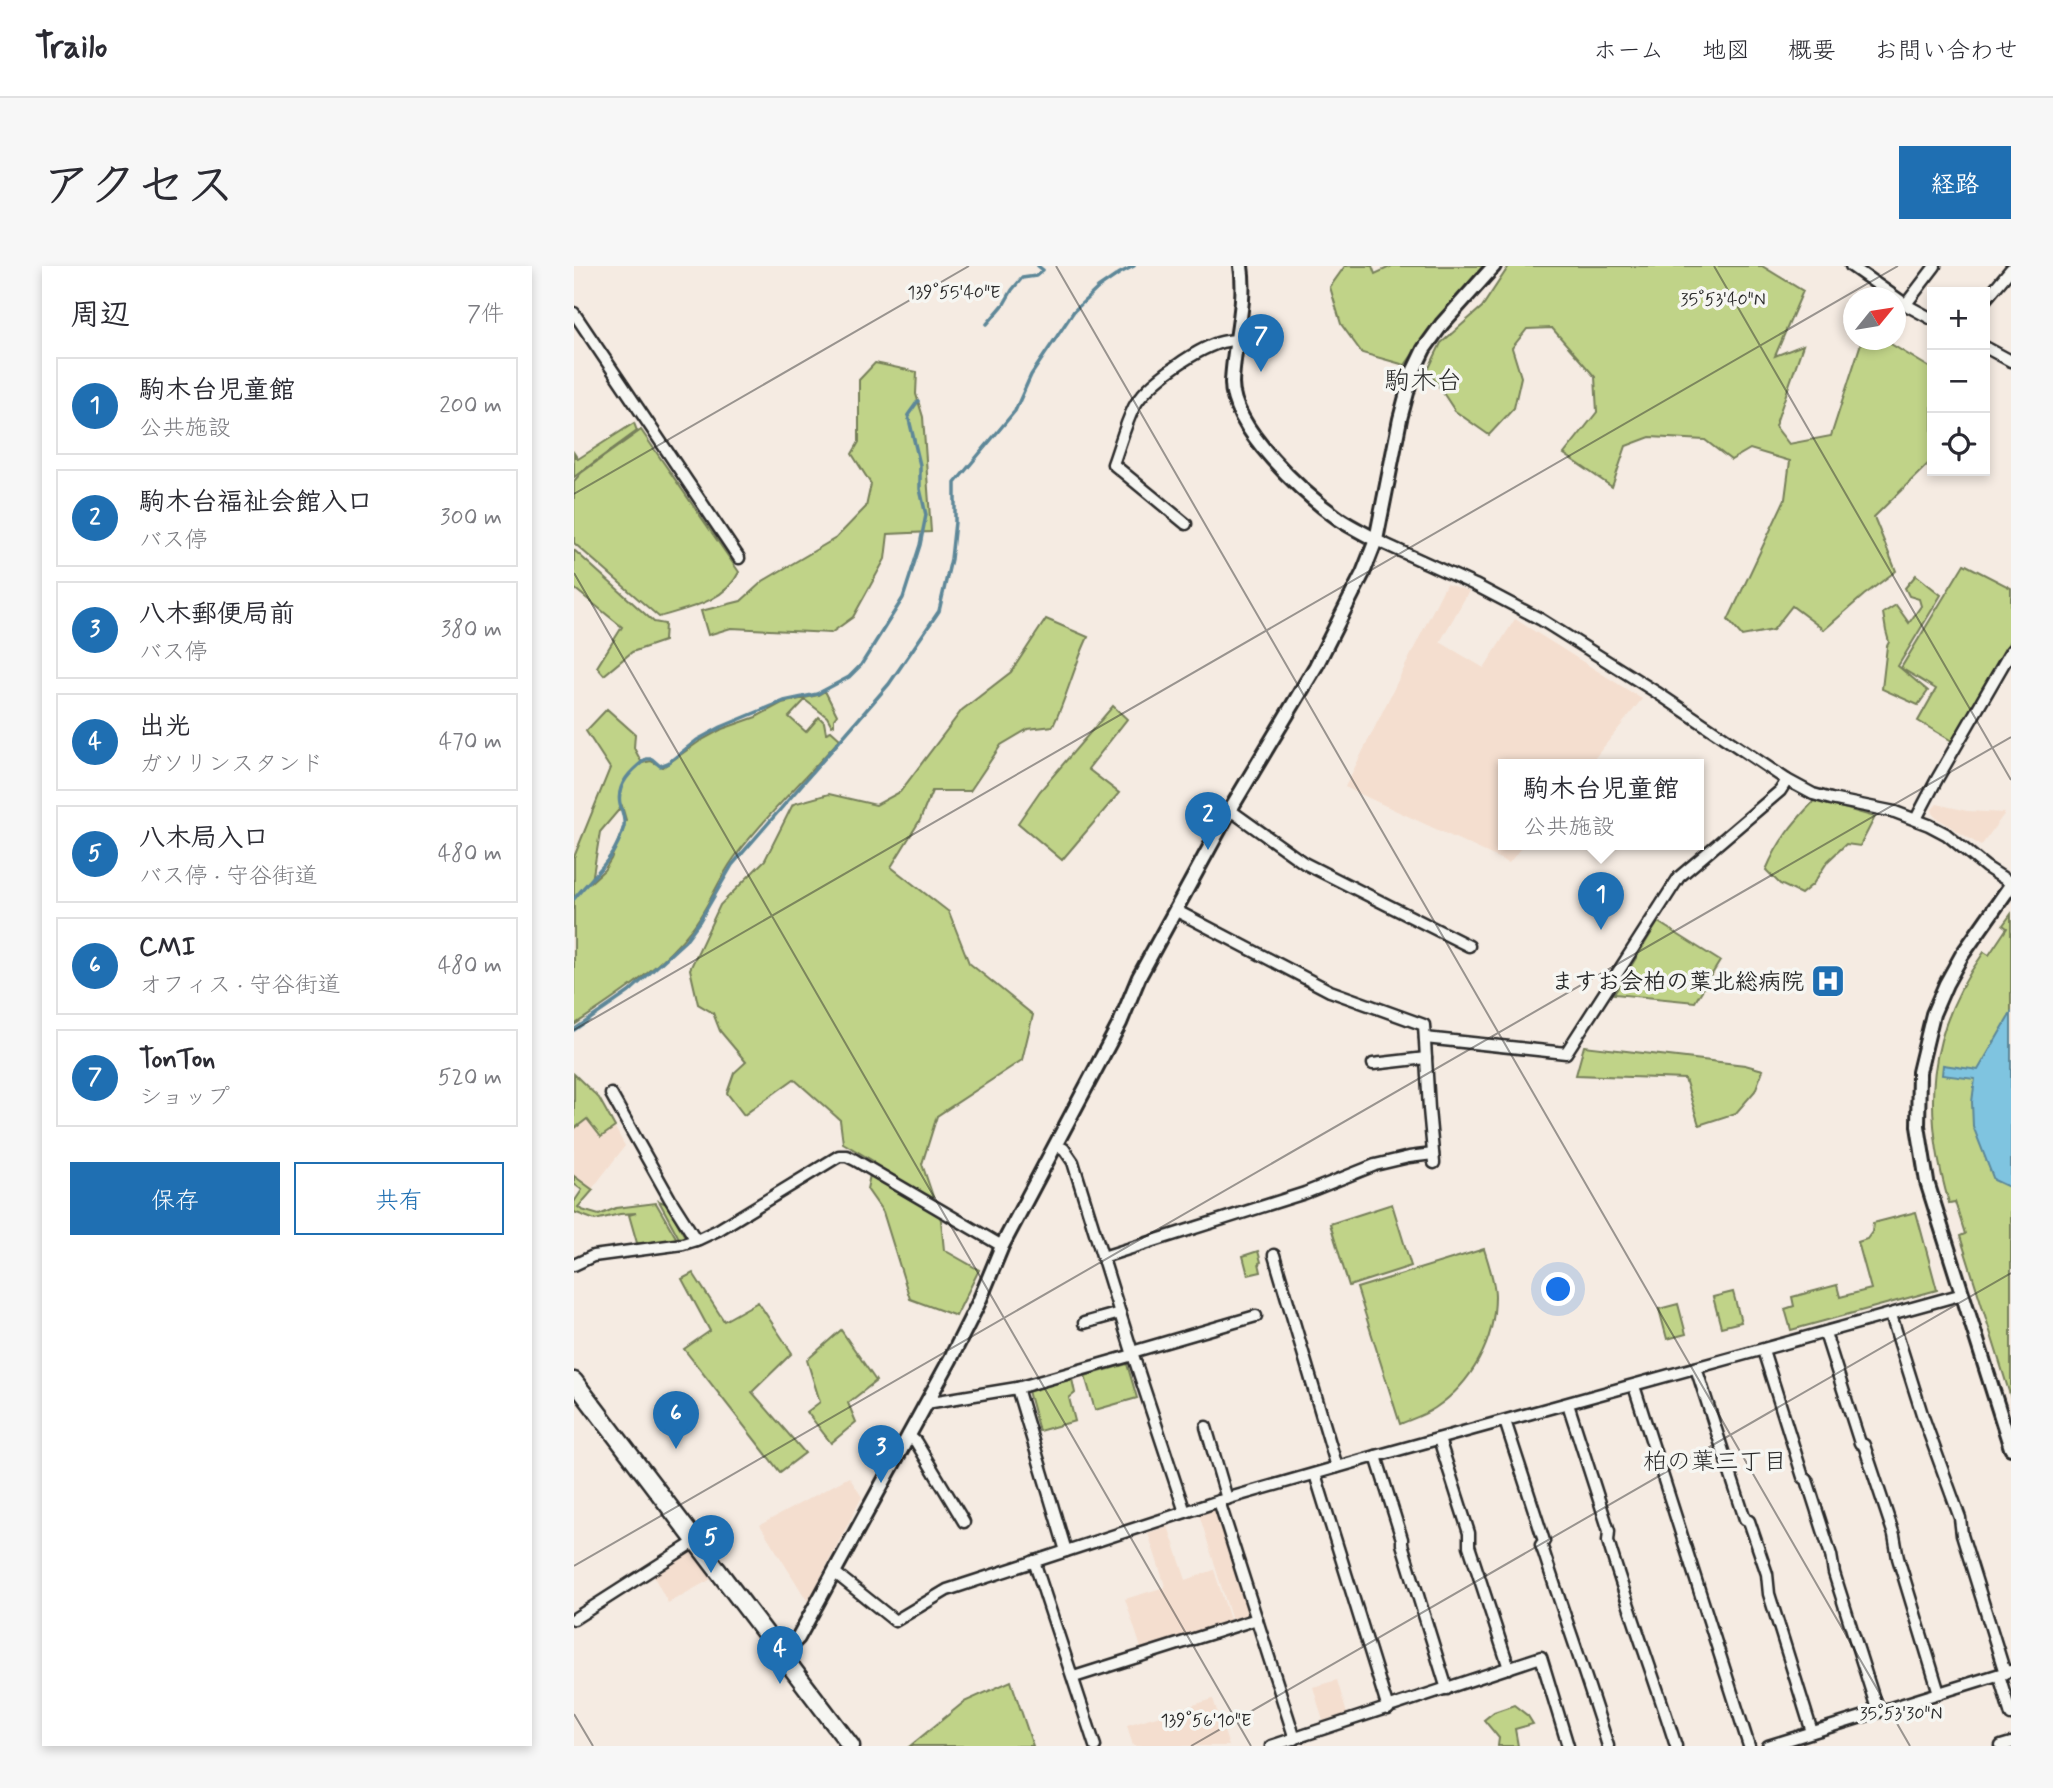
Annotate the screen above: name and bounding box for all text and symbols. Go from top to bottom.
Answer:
text: Trailo [35,26,107,70]
text: ホーム [1593,36,1664,67]
text: 地図 [1702,36,1750,67]
text: 概要 [1788,36,1836,67]
text: お問い合わせ [1874,36,2018,67]
button: 経路 [1899,146,2011,219]
text: アクセス [42,155,235,220]
text: 139°55'40"E [907,281,1001,305]
north arrow [1843,287,1906,350]
map controls [1927,287,1990,476]
button: + [1927,287,1990,350]
text: 35°53'40"N [1680,288,1766,312]
text: 周辺 [70,296,130,335]
text: 7件 [467,300,504,330]
pin: 7 [1238,314,1284,372]
button: − [1927,350,1990,413]
district label: 駒木台 [1384,365,1462,399]
text: 駒木台児童館 [139,374,295,408]
text: 1 [90,391,100,421]
text: 200 m [439,391,502,421]
button: locate [1927,413,1990,476]
text: 公共施設 [139,414,231,444]
text: 駒木台福祉会館入口 [139,486,373,520]
text: 2 [89,503,101,533]
text: 300 m [440,503,502,533]
text: バス停 [139,526,208,556]
text: 八木郵便局前 [139,598,295,632]
text: 3 [90,615,100,645]
text: 380 m [441,615,502,645]
text: バス停 [139,638,208,668]
text: 出光 [139,710,191,744]
text: 4 [88,727,102,757]
text: 470 m [439,727,502,757]
text: ガソリンスタンド [139,750,323,780]
popup [1498,759,1704,850]
text: 駒木台児童館 [1523,773,1679,807]
pin: 2 [1185,792,1231,850]
text: 公共施設 [1523,813,1615,843]
text: 八木局入口 [139,822,269,856]
text: 5 [88,839,102,869]
text: 480 m [438,839,502,869]
text: バス停 · 守谷街道 [139,862,318,892]
pin: 1 [1578,872,1624,930]
text: CMI [139,931,195,965]
text: 6 [89,951,101,981]
text: 480 m [438,951,502,981]
hospital icon: ますお会柏の葉北総病院 [1809,962,1847,1000]
place label: ますお会柏の葉北総病院 [1551,968,1804,998]
text: オフィス · 守谷街道 [139,971,341,1001]
text: TonTon [139,1043,215,1077]
text: 7 [88,1063,102,1093]
text: 520 m [438,1063,502,1093]
text: ショップ [139,1083,230,1113]
button: 保存 [70,1162,280,1235]
button: 共有 [294,1162,504,1235]
your location [1541,1272,1575,1306]
pin: 6 [653,1391,699,1449]
pin: 3 [858,1425,904,1483]
district label: 柏の葉三丁目 [1643,1447,1787,1478]
pin: 5 [688,1515,734,1573]
pin: 4 [757,1626,803,1684]
text: 35°53'30"N [1859,1702,1943,1726]
text: 139°56'10"E [1160,1709,1252,1733]

